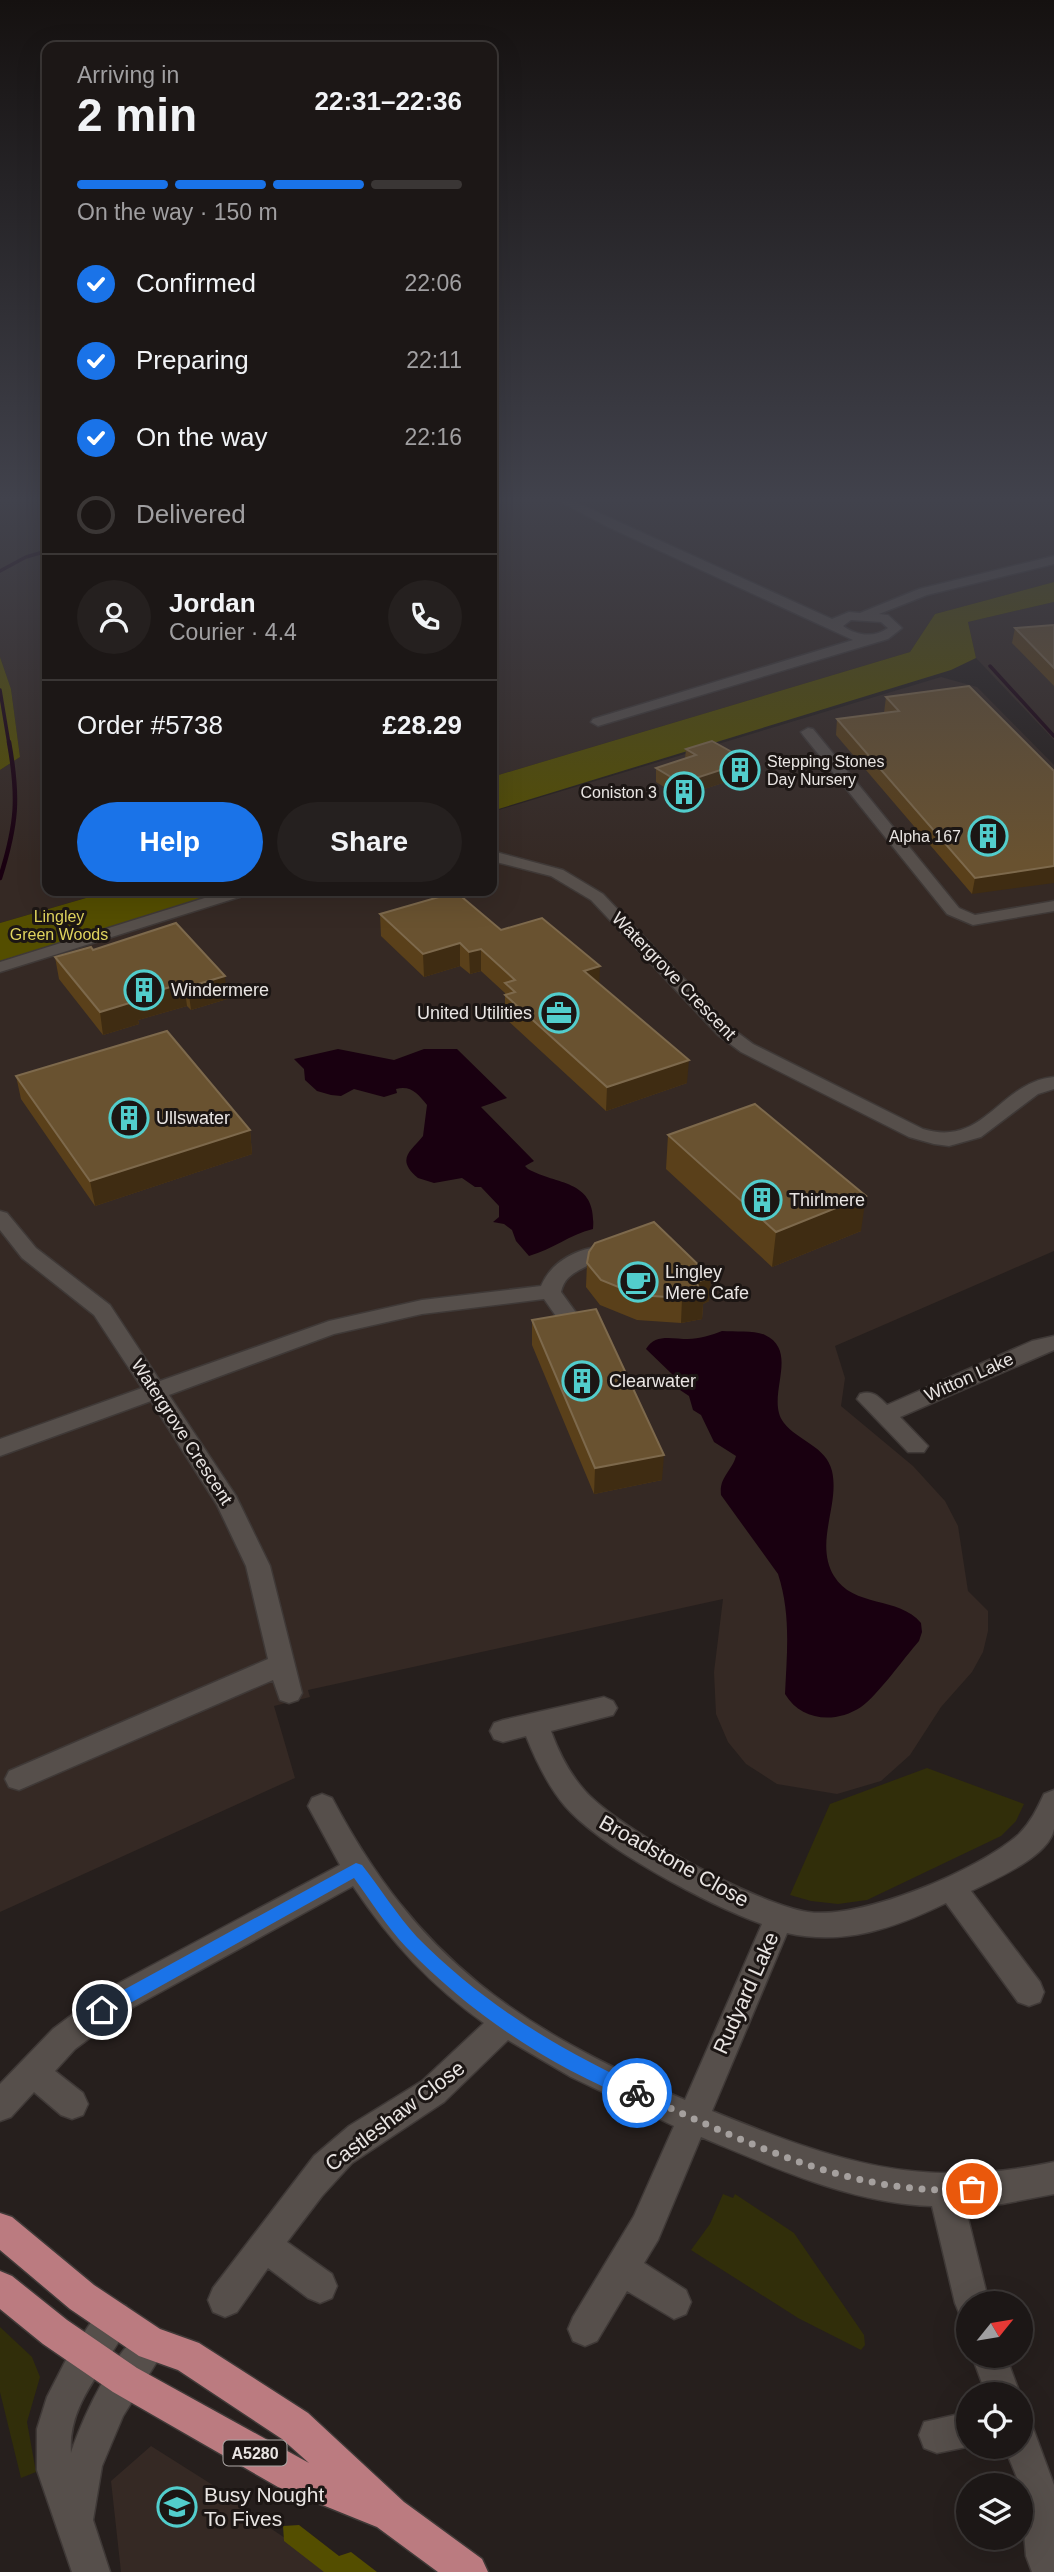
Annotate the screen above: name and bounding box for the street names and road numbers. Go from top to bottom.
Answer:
street label: Watergrove Crescent [608,908,740,1044]
street label: Witton Lake [922,1349,1016,1405]
street label: Watergrove Crescent [127,1356,237,1508]
street label: Broadstone Close [596,1810,753,1911]
street label: Rudyard Lake [708,1928,783,2057]
street label: Castleshaw Close [321,2056,469,2175]
road number: A5280 [224,2440,286,2466]

